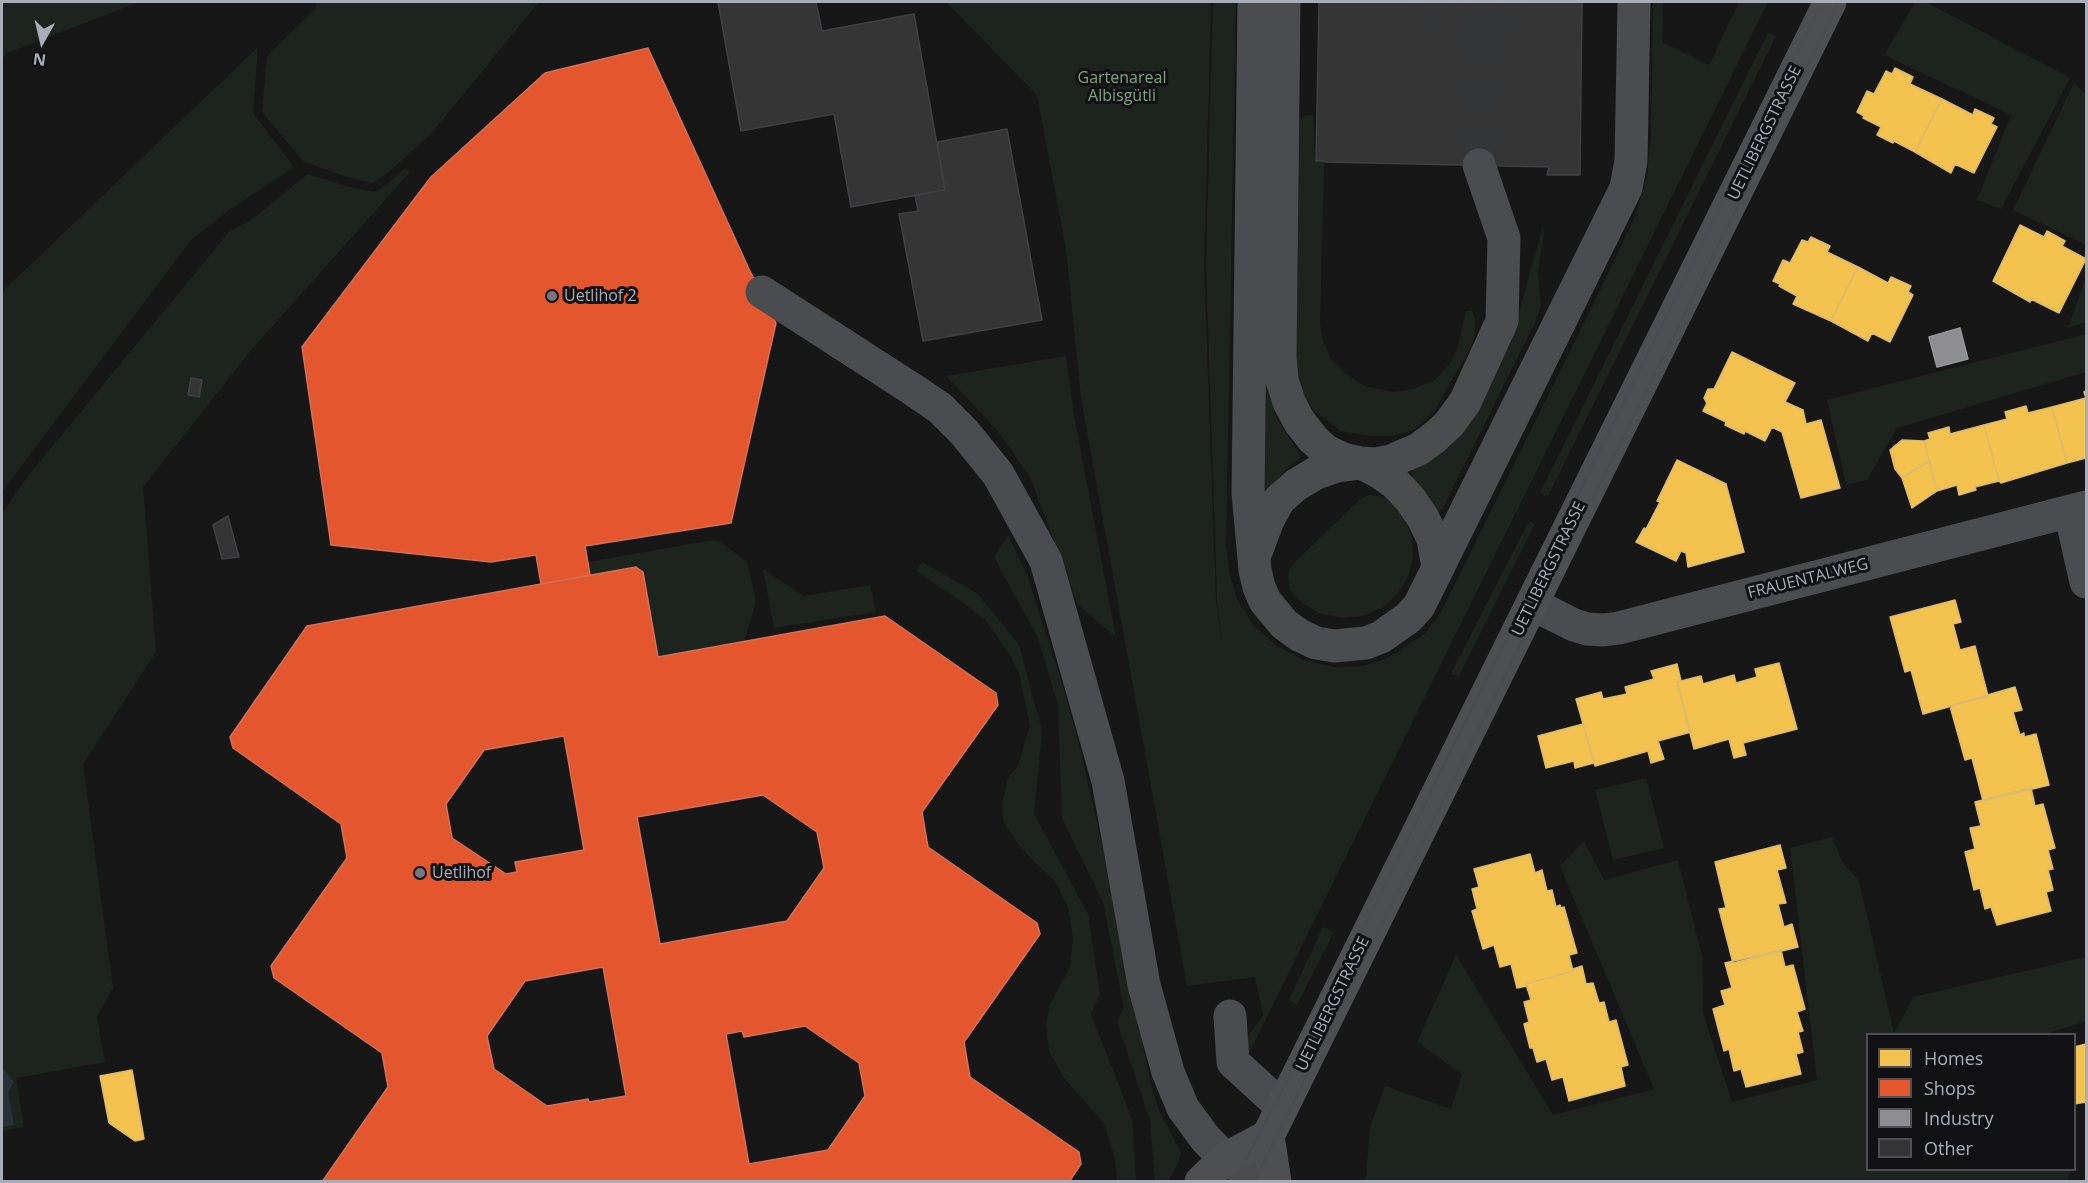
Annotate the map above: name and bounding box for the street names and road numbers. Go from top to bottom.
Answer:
street label: UETLIBERGSTRASSE [1724,63,1806,203]
street label: UETLIBERGSTRASSE [1508,499,1590,639]
street label: FRAUENTALWEG [1746,555,1870,603]
street label: UETLIBERGSTRASSE [1292,934,1374,1074]

